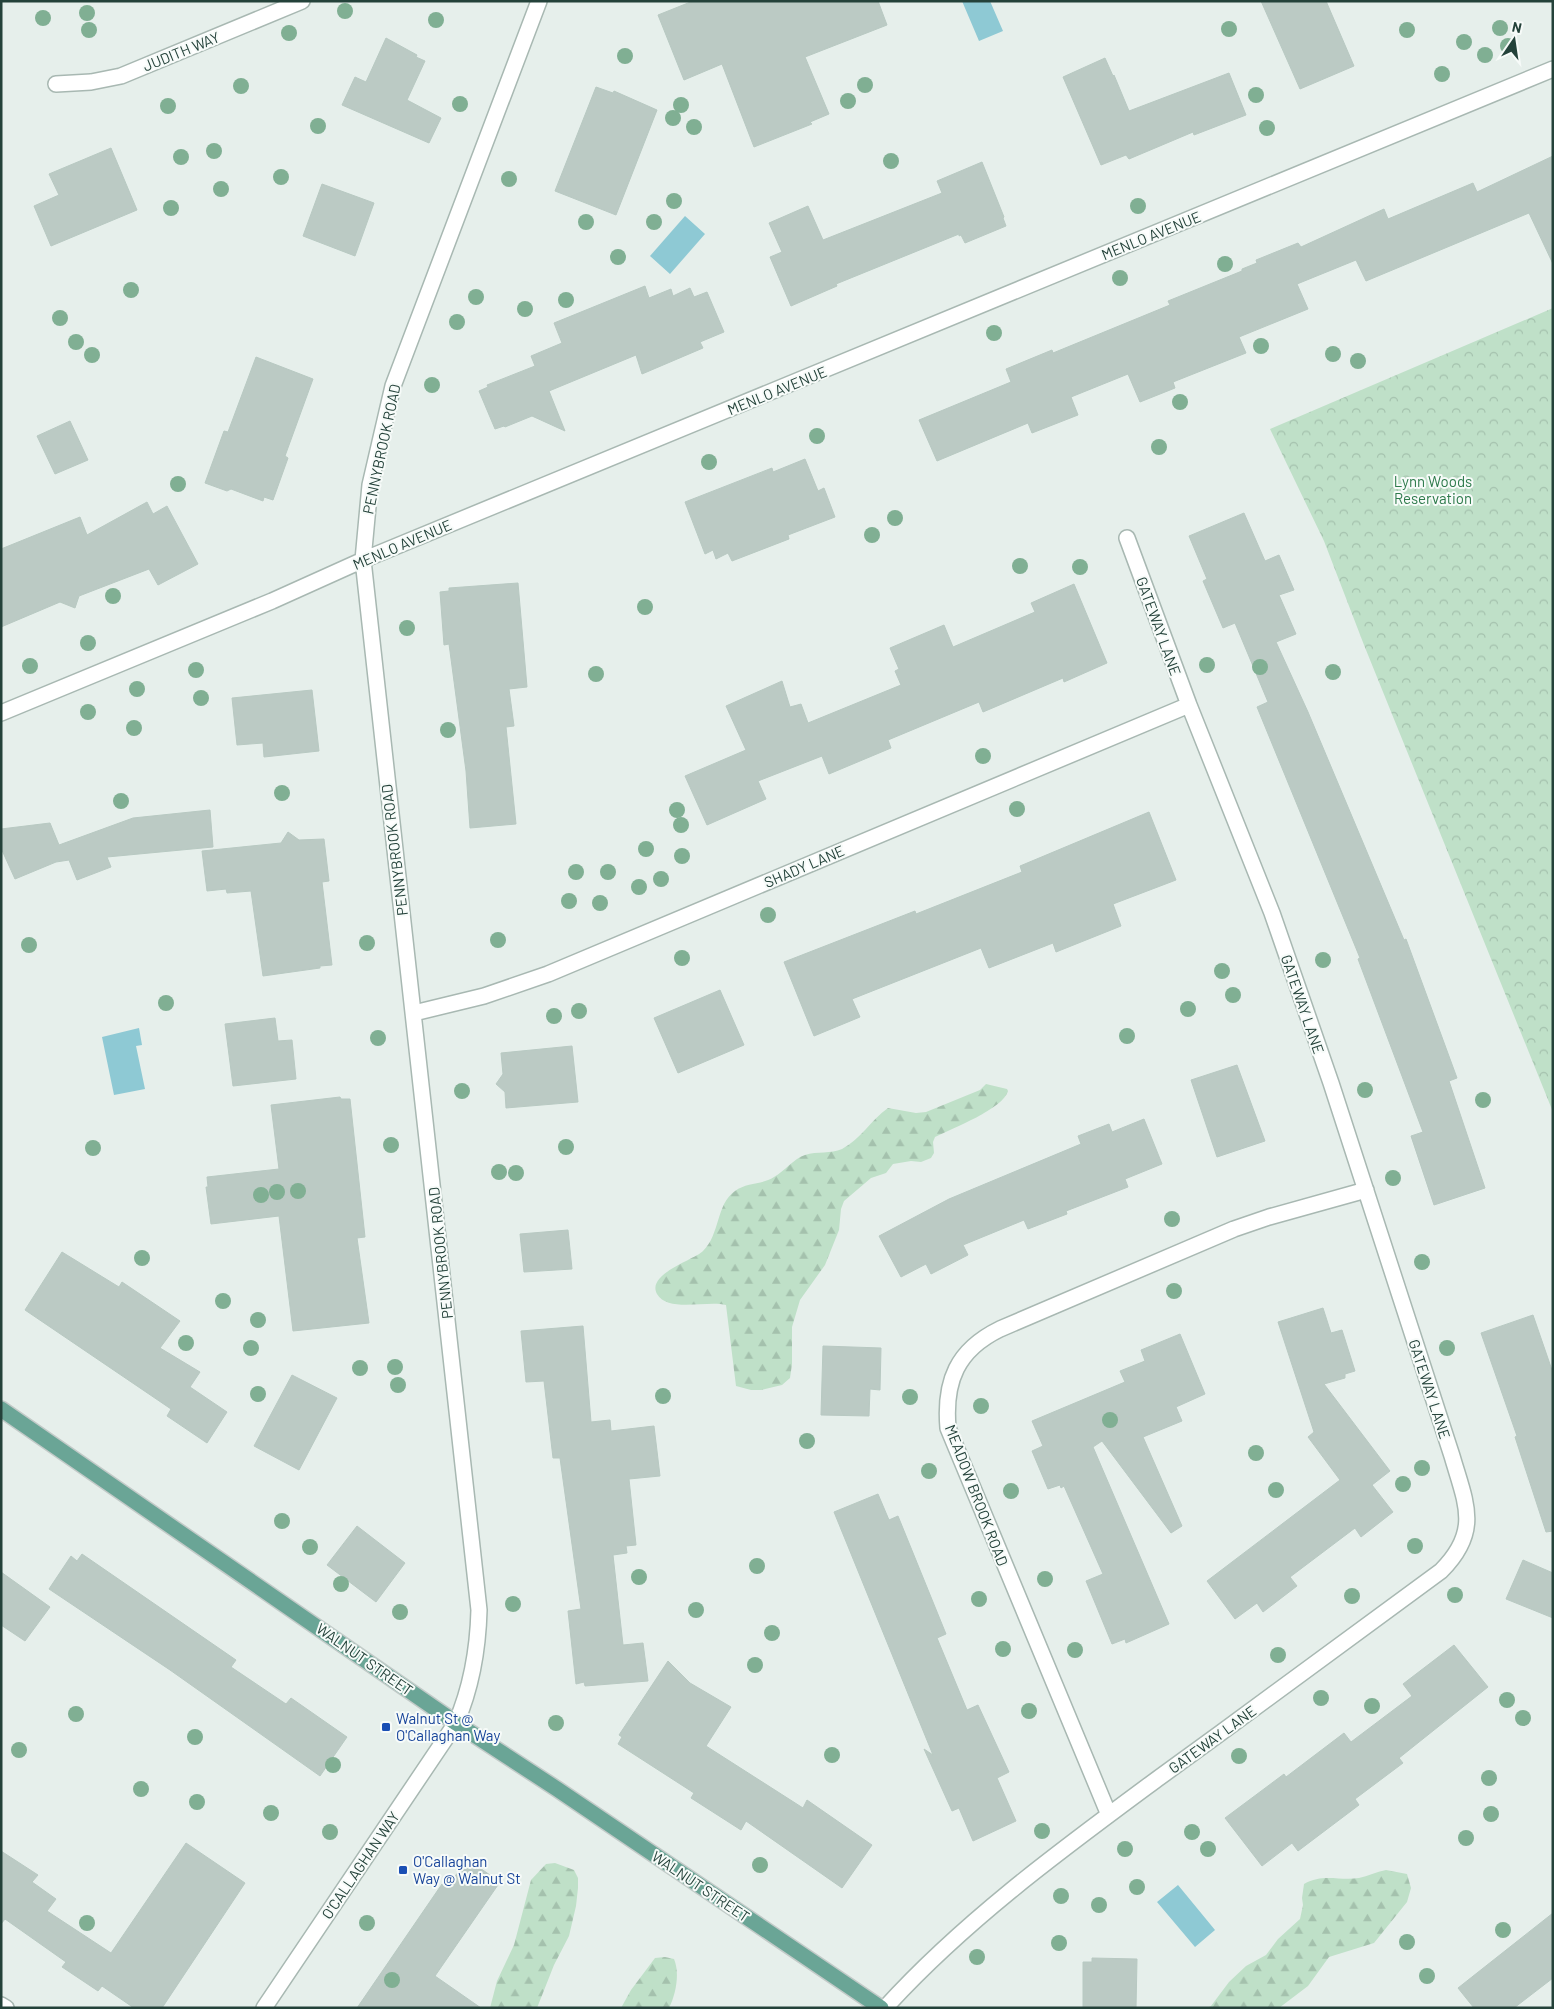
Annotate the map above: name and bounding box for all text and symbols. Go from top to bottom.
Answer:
north arrow [1489,15,1539,65]
text: N [1511,18,1523,36]
street label: JUDITH WAY [140,27,222,75]
street label: MENLO AVENUE [1099,207,1203,263]
street label: MENLO AVENUE [725,362,829,418]
street label: PENNYBROOK ROAD [358,382,404,516]
park label: Lynn Woods Reservation [1394,472,1472,507]
street label: MENLO AVENUE [350,515,454,573]
street label: GATEWAY LANE [1133,574,1185,678]
street label: PENNYBROOK ROAD [377,783,411,917]
street label: SHADY LANE [761,841,847,891]
street label: GATEWAY LANE [1278,952,1328,1056]
street label: PENNYBROOK ROAD [424,1186,456,1320]
street label: GATEWAY LANE [1405,1337,1455,1441]
street label: MEADOW BROOK ROAD [942,1422,1012,1568]
street label: WALNUT STREET [313,1619,417,1699]
street label: GATEWAY LANE [1165,1701,1259,1777]
place label: Walnut St @ O'Callaghan Way [396,1709,500,1744]
marker: Walnut St @ O'Callaghan Way [380,1721,392,1733]
street label: O'CALLAGHAN WAY [317,1808,403,1922]
street label: WALNUT STREET [649,1847,753,1925]
place label: O'Callaghan Way @ Walnut St [413,1852,521,1887]
marker: O'Callaghan Way @ Walnut St [397,1864,409,1876]

